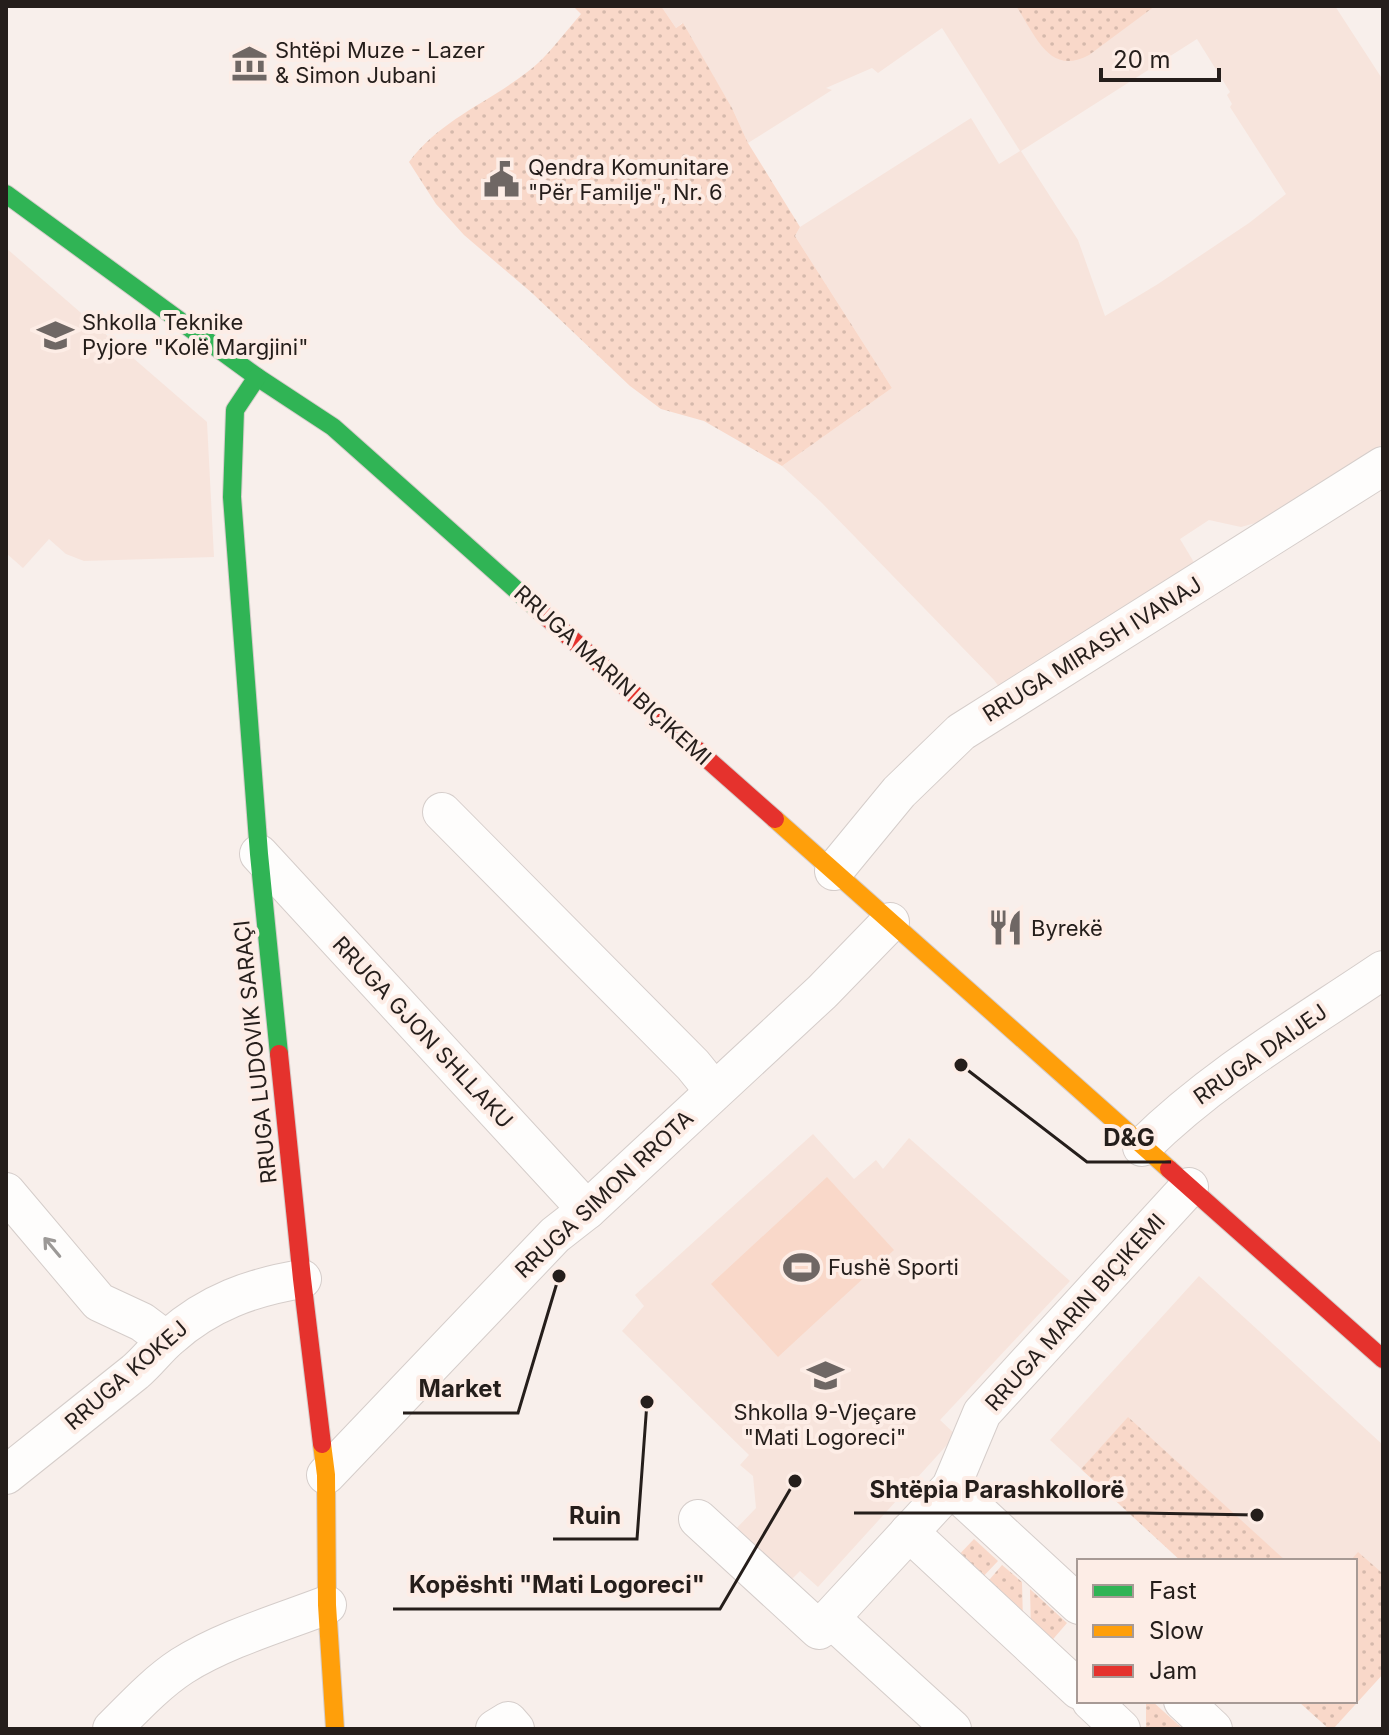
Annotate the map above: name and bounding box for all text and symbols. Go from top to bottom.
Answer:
scale bar [1101,32,1219,82]
place label: Shtëpi Muze - Lazer & Simon Jubani [275,37,485,88]
museum icon: Shtëpi Muze - Lazer & Simon Jubani [230,44,268,82]
text: 20 m [1113,45,1171,74]
place label: Qendra Komunitare "Për Familje", Nr. 6 [528,154,729,205]
public building icon: Qendra Komunitare "Për Familje", Nr. 6 [483,161,521,199]
place label: Shkolla Teknike Pyjore "Kolë Margjini" [82,309,308,360]
school or university icon: Shkolla Teknike Pyjore "Kolë Margjini" [37,316,75,354]
street label: RRUGA MIRASH IVANAJ [978,571,1206,727]
street label: RRUGA MARIN BIÇIKEMI [509,580,717,770]
restaurant icon: Byrekë [986,909,1024,947]
place label: Byrekë [1031,915,1103,941]
street label: RRUGA LUDOVIK SARAÇI [228,919,282,1185]
street label: RRUGA GJON SHLLAKU [327,931,519,1133]
street label: RRUGA DAIJEJ [1188,998,1332,1110]
street label: RRUGA SIMON RROTA [510,1105,698,1283]
callout: D&G [1087,1114,1171,1162]
text: D&G [1103,1123,1155,1152]
street label: RRUGA MARIN BIÇIKEMI [980,1208,1170,1416]
one-way arrow [43,1237,61,1258]
sports icon: Fushë Sporti [783,1248,821,1286]
place label: Fushë Sporti [828,1254,959,1280]
street label: RRUGA KOKEJ [60,1315,192,1435]
school or university icon: Shkolla 9-Vjeçare "Mati Logoreci" [806,1357,844,1395]
callout: Market [403,1365,518,1413]
text: Market [419,1374,502,1403]
place label: Shkolla 9-Vjeçare "Mati Logoreci" [734,1399,916,1450]
callout: Shtëpia Parashkollorë [854,1465,1141,1513]
text: Shtëpia Parashkollorë [869,1475,1125,1504]
callout: Ruin [553,1491,637,1539]
text: Ruin [569,1501,621,1530]
legend [1077,1559,1357,1703]
callout: Kopështi "Mati Logoreci" [393,1561,720,1609]
text: Kopështi "Mati Logoreci" [409,1570,705,1599]
text: Fast [1149,1576,1197,1605]
text: Slow [1149,1616,1204,1645]
text: Jam [1149,1656,1197,1685]

